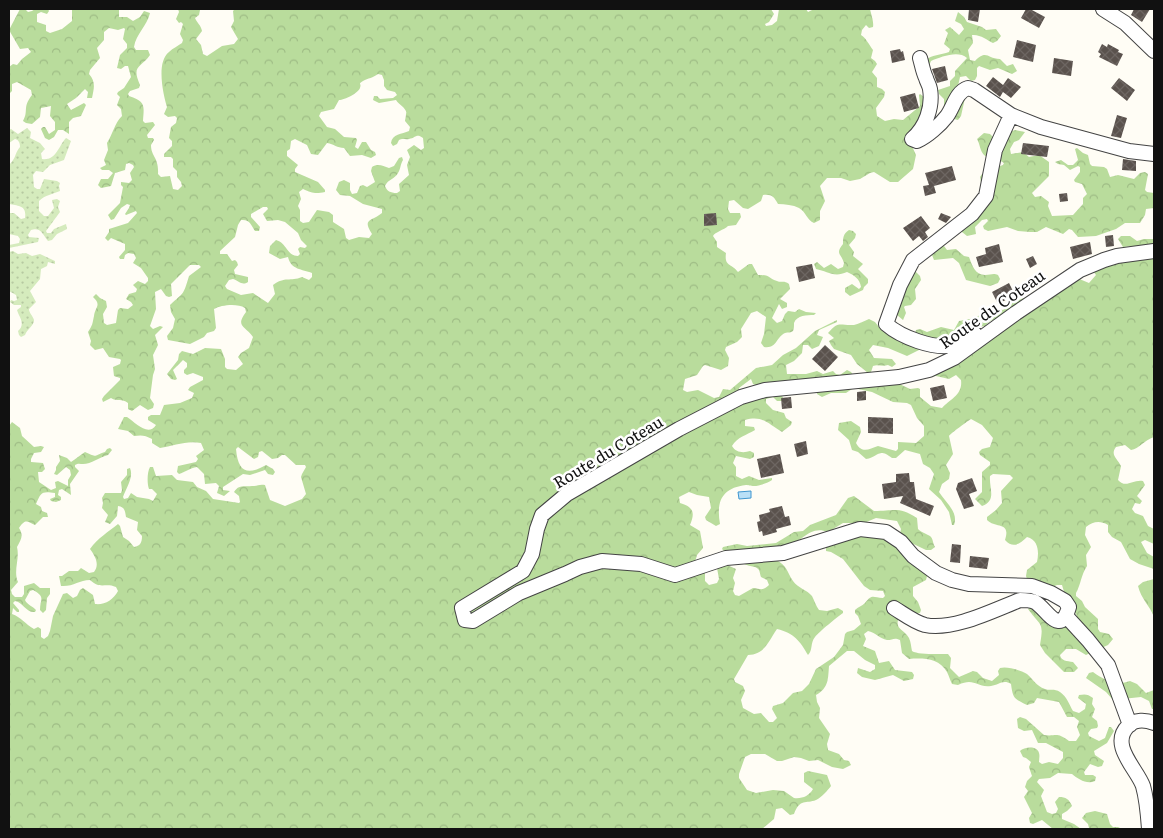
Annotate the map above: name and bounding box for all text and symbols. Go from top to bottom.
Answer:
street label: Route du Coteau [934,263,1049,354]
street label: Route du Coteau [548,409,667,493]

